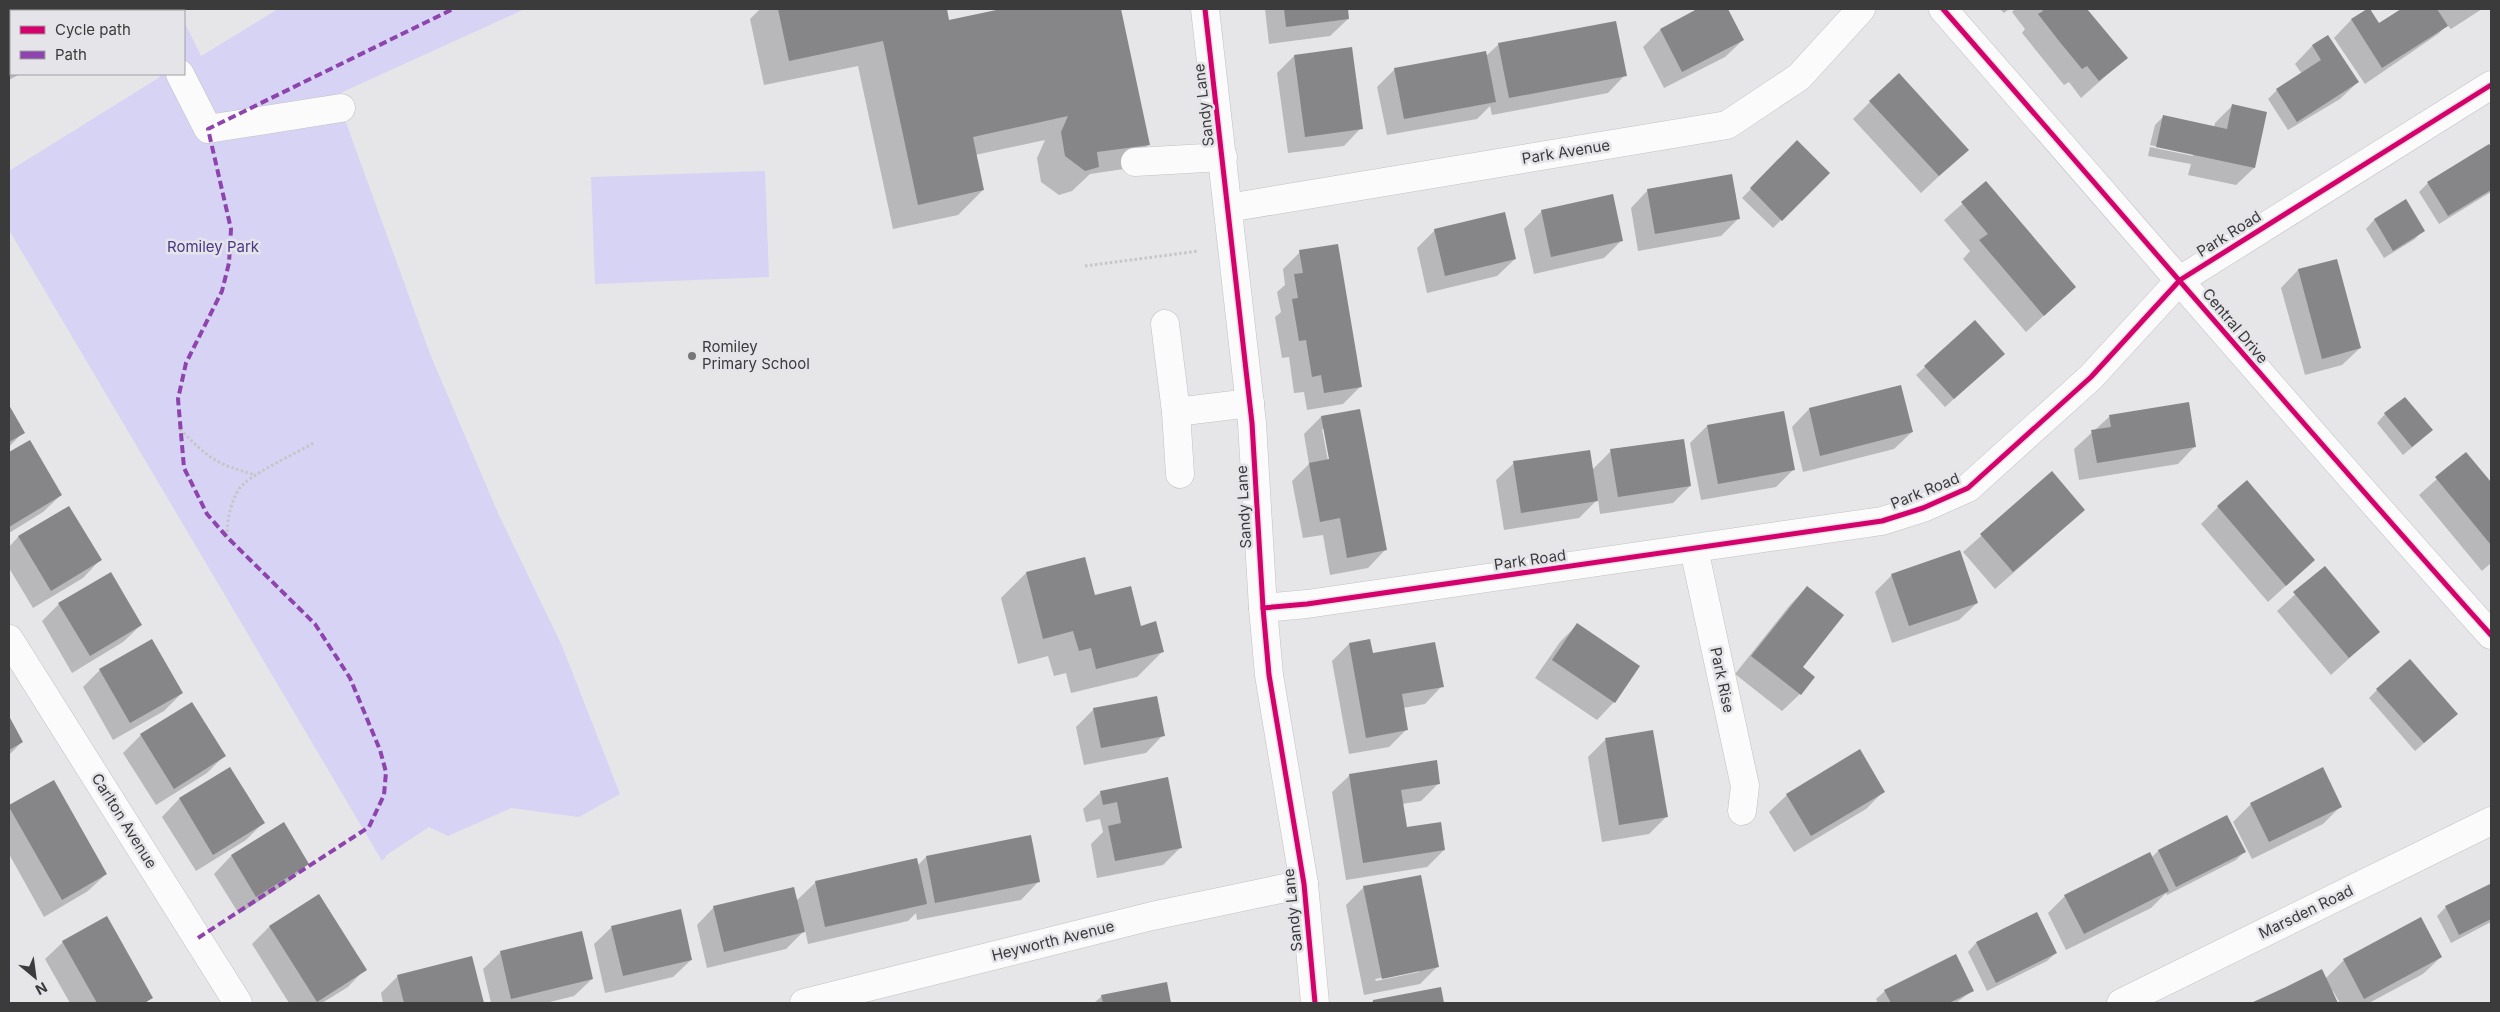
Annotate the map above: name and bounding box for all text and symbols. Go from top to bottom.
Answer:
legend [10,10,185,75]
text: Cycle path [55,20,131,39]
text: Path [55,45,87,64]
street label: Sandy Lane [1189,63,1218,148]
street label: Park Avenue [1520,135,1611,168]
street label: Park Road [2193,206,2265,261]
park label: Romiley Park [167,237,260,256]
street label: Central Drive [2198,284,2272,367]
place label: Romiley Primary School [702,337,810,373]
marker: Romiley Primary School [686,350,698,362]
street label: Sandy Lane [1232,465,1255,549]
street label: Park Road [1888,468,1962,513]
street label: Park Road [1493,545,1567,574]
street label: Park Rise [1706,645,1739,714]
street label: Carlton Avenue [88,770,161,872]
street label: Sandy Lane [1279,868,1306,952]
street label: Marsden Road [2255,880,2356,943]
street label: Heyworth Avenue [990,916,1116,965]
north arrow [10,952,60,1002]
text: N [33,979,50,999]

